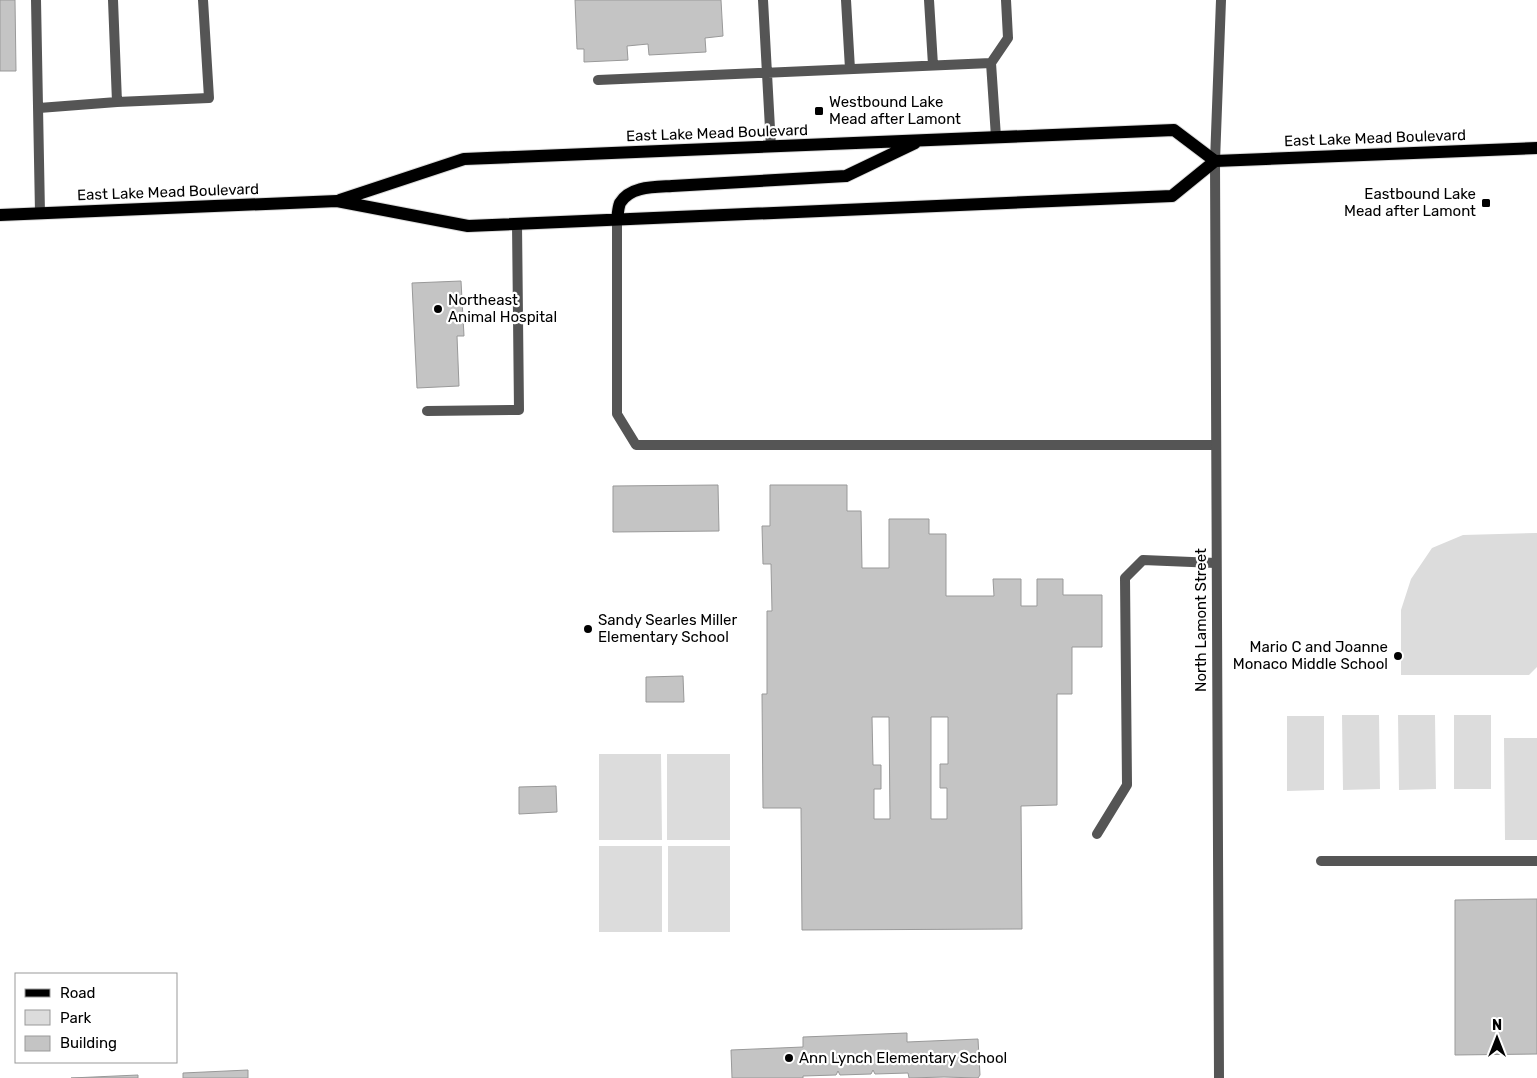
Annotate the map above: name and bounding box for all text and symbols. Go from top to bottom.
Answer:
place label: Westbound Lake Mead after Lamont [829,93,961,128]
marker: Westbound Lake Mead after Lamont [813,105,825,117]
street label: East Lake Mead Boulevard [626,121,808,145]
street label: East Lake Mead Boulevard [1284,126,1466,150]
street label: East Lake Mead Boulevard [77,180,259,204]
place label: Eastbound Lake Mead after Lamont [1344,185,1476,220]
marker: Eastbound Lake Mead after Lamont [1480,197,1492,209]
place label: Northeast Animal Hospital [448,291,557,326]
marker: Northeast Animal Hospital [432,303,444,315]
street label: North Lamont Street [1192,548,1210,692]
place label: Sandy Searles Miller Elementary School [598,611,737,646]
marker: Sandy Searles Miller Elementary School [582,623,594,635]
place label: Mario C and Joanne Monaco Middle School [1233,638,1388,673]
marker: Mario C and Joanne Monaco Middle School [1392,650,1404,662]
legend [15,973,178,1063]
text: Road [60,984,96,1002]
text: Park [60,1009,91,1027]
north arrow [1472,1013,1522,1063]
text: N [1492,1017,1502,1034]
text: Building [60,1034,117,1052]
place label: Ann Lynch Elementary School [799,1049,1007,1067]
marker: Ann Lynch Elementary School [783,1052,795,1064]

